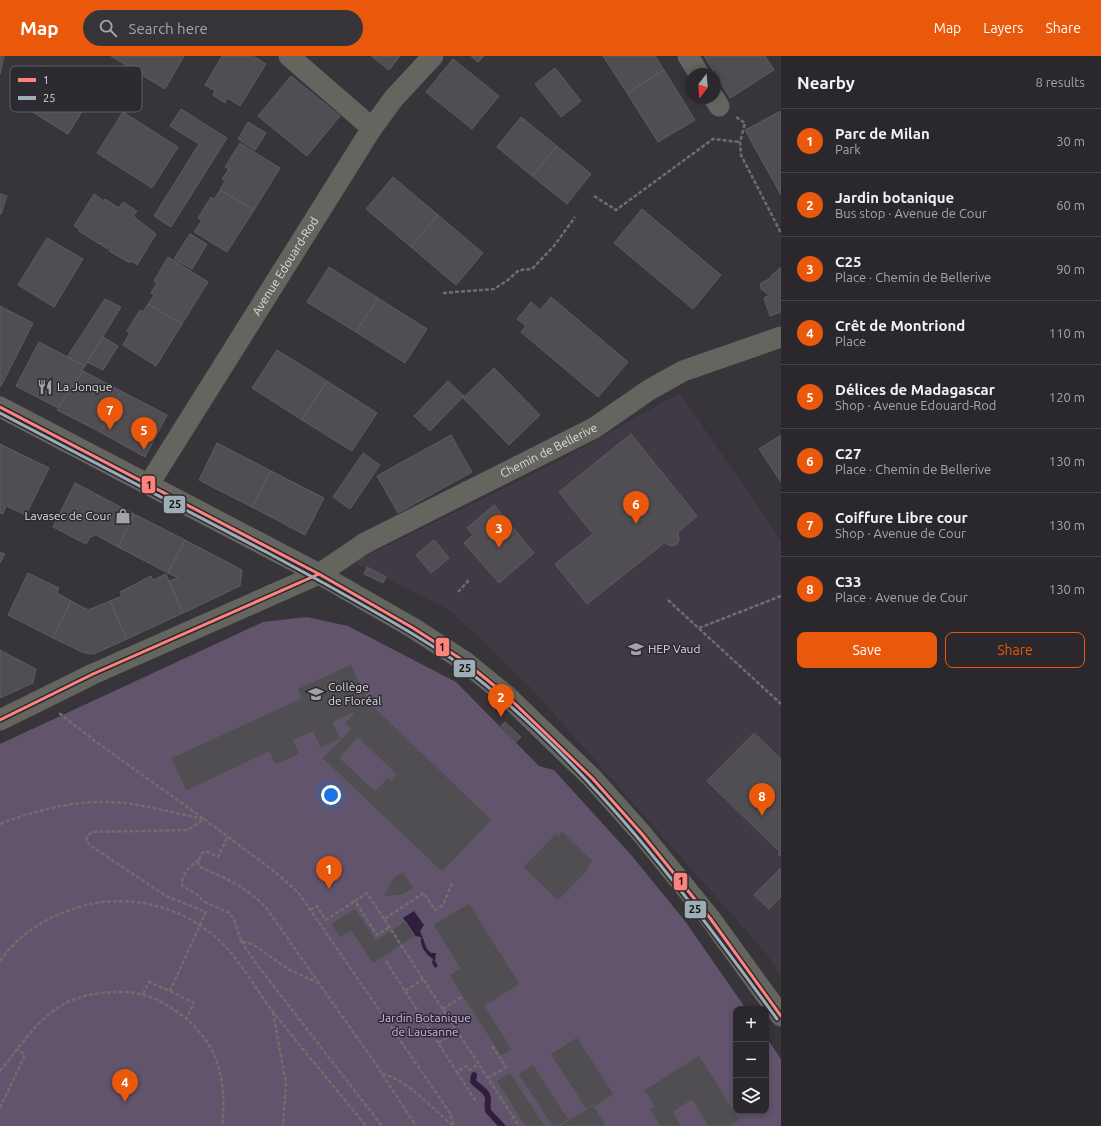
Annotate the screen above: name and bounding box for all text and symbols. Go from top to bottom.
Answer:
search box [83,10,363,46]
text: Map [20,17,59,39]
icon: search [97,17,119,39]
text: Search here [129,20,208,37]
text: Map [934,20,961,36]
text: Layers [983,20,1023,36]
text: Share [1045,20,1081,36]
legend [10,66,142,112]
north arrow [685,68,721,104]
text: Nearby [797,73,855,92]
text: 1 [43,74,49,86]
text: 8 results [1035,75,1085,89]
text: 25 [43,92,55,104]
text: Parc de Milan [835,125,930,142]
text: 1 [806,134,814,148]
text: 30 m [1056,134,1085,148]
text: Park [835,142,861,156]
text: Jardin botanique [835,189,954,206]
text: 2 [806,198,814,212]
text: 60 m [1056,198,1085,212]
text: Bus stop · Avenue de Cour [835,206,987,220]
street label: Avenue Edouard-Rod [249,214,321,317]
text: C25 [835,253,862,270]
text: 3 [806,262,814,276]
text: 90 m [1056,262,1085,276]
text: Place · Chemin de Bellerive [835,270,991,284]
text: Crêt de Montriond [835,317,965,334]
text: 4 [806,326,814,340]
text: 110 m [1049,326,1085,340]
text: Place [835,334,866,348]
restaurant icon: La Jonque [36,378,54,396]
place label: La Jonque [57,380,112,393]
text: Délices de Madagascar [835,381,995,398]
text: 5 [806,390,814,404]
text: 120 m [1049,390,1085,404]
pin: 7 [97,397,123,430]
text: Shop · Avenue Edouard-Rod [835,398,996,412]
pin: 5 [131,417,157,450]
street label: Chemin de Bellerive [498,420,599,480]
text: C27 [835,445,862,462]
text: 6 [806,454,814,468]
text: 130 m [1049,454,1085,468]
text: Place · Chemin de Bellerive [835,462,991,476]
line badge: 1 [141,475,156,494]
text: 1 [146,479,152,491]
pin: 6 [623,491,649,524]
line badge: 25 [163,495,186,514]
text: 25 [169,498,181,510]
shop icon: Lavasec de Cour [114,507,132,525]
place label: Lavasec de Cour [24,509,111,522]
text: Coiffure Libre cour [835,509,968,526]
pin: 3 [486,515,512,548]
text: 7 [806,518,814,532]
text: 130 m [1049,518,1085,532]
text: Shop · Avenue de Cour [835,526,966,540]
text: C33 [835,573,862,590]
text: 8 [806,582,814,596]
text: 130 m [1049,582,1085,596]
text: Place · Avenue de Cour [835,590,968,604]
button: Save [797,632,937,668]
button: Share [945,632,1085,668]
line badge: 1 [435,637,450,657]
school or university icon: HEP Vaud [627,640,645,658]
text: 1 [439,641,445,653]
place label: HEP Vaud [648,642,700,655]
line badge: 25 [453,659,476,678]
text: 25 [459,662,471,674]
place label: Collège de Floréal [328,680,381,707]
pin: 2 [488,684,514,717]
school or university icon: Collège de Floréal [307,685,325,703]
pin: 8 [749,783,775,816]
your location [321,785,341,805]
pin: 1 [316,856,342,889]
line badge: 1 [673,872,688,891]
text: 1 [678,875,684,887]
line badge: 25 [684,900,707,919]
text: 25 [689,903,701,915]
map controls [733,1006,769,1114]
button: + [733,1006,769,1042]
park label: Jardin Botanique de Lausanne [379,1011,471,1038]
button: − [733,1042,769,1078]
pin: 4 [112,1069,138,1102]
button: layers [733,1078,769,1114]

